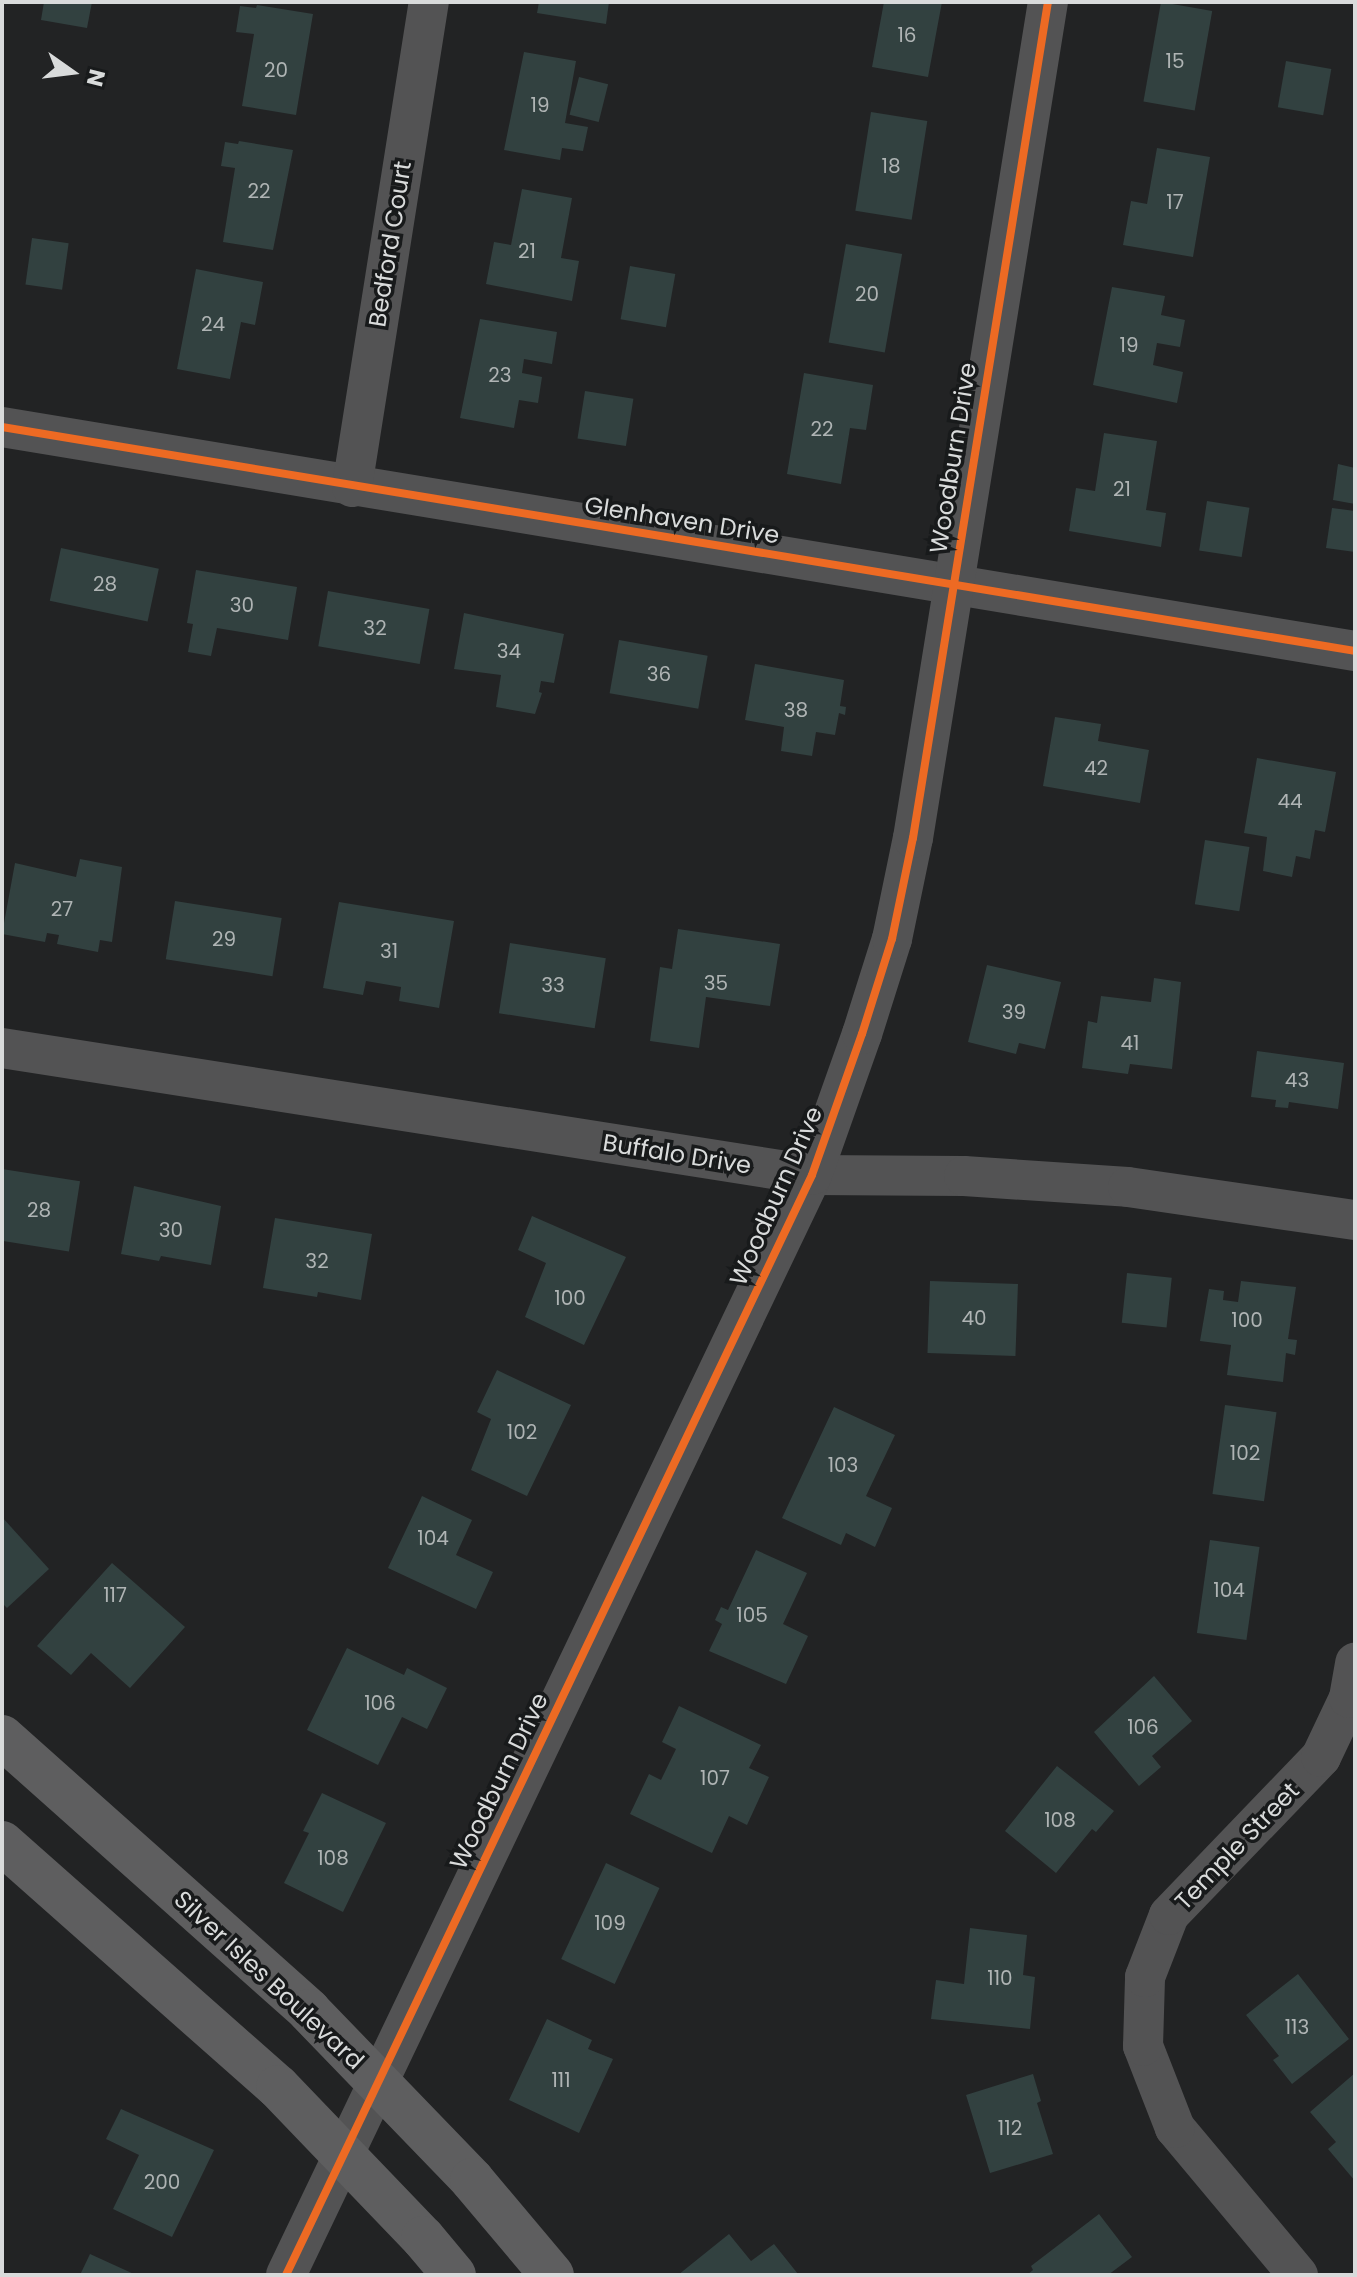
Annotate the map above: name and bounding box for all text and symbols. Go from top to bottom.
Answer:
house number: 16 [897,23,917,47]
north arrow [32,32,112,112]
house number: 15 [1166,49,1184,73]
house number: 20 [264,58,288,82]
text: N [79,66,113,90]
house number: 19 [531,93,549,117]
house number: 18 [881,154,901,178]
street label: Bedford Court [363,159,417,329]
house number: 22 [248,179,270,203]
house number: 17 [1166,190,1184,214]
house number: 21 [518,239,536,263]
house number: 20 [855,282,879,306]
house number: 24 [201,312,225,336]
house number: 19 [1120,333,1138,357]
street label: Woodburn Drive [924,361,982,555]
house number: 23 [488,363,512,387]
house number: 22 [811,417,833,441]
house number: 21 [1113,477,1131,501]
street label: Glenhaven Drive [583,490,781,550]
house number: 28 [93,572,117,596]
house number: 30 [230,593,254,617]
house number: 32 [363,616,387,640]
house number: 34 [497,639,521,663]
house number: 36 [647,662,671,686]
house number: 38 [784,698,808,722]
house number: 42 [1084,756,1108,780]
house number: 44 [1277,789,1303,813]
house number: 27 [51,897,73,921]
house number: 29 [212,927,236,951]
house number: 31 [380,939,398,963]
house number: 35 [704,971,728,995]
house number: 33 [541,973,565,997]
house number: 39 [1002,1000,1026,1024]
house number: 41 [1121,1031,1139,1055]
house number: 43 [1285,1068,1309,1092]
street label: Woodburn Drive [724,1102,828,1290]
street label: Buffalo Drive [601,1128,753,1180]
house number: 28 [27,1198,51,1222]
house number: 30 [159,1218,183,1242]
house number: 32 [305,1249,329,1273]
house number: 100 [554,1286,586,1310]
house number: 40 [961,1306,987,1330]
house number: 100 [1231,1308,1263,1332]
house number: 102 [507,1420,537,1444]
house number: 102 [1230,1441,1260,1465]
house number: 103 [828,1453,858,1477]
house number: 104 [417,1526,449,1550]
house number: 104 [1213,1578,1245,1602]
house number: 117 [103,1583,127,1607]
house number: 105 [736,1603,768,1627]
street label: Woodburn Drive [444,1688,554,1874]
house number: 106 [364,1691,396,1715]
house number: 106 [1127,1715,1159,1739]
house number: 107 [700,1766,730,1790]
street label: Temple Street [1169,1776,1305,1916]
house number: 108 [1044,1808,1076,1832]
house number: 108 [317,1846,349,1870]
street label: Silver Isles Boulevard [168,1885,370,2075]
house number: 109 [594,1911,626,1935]
house number: 110 [987,1966,1013,1990]
house number: 113 [1285,2015,1309,2039]
house number: 111 [551,2068,571,2092]
house number: 112 [998,2116,1022,2140]
house number: 200 [144,2170,180,2194]

